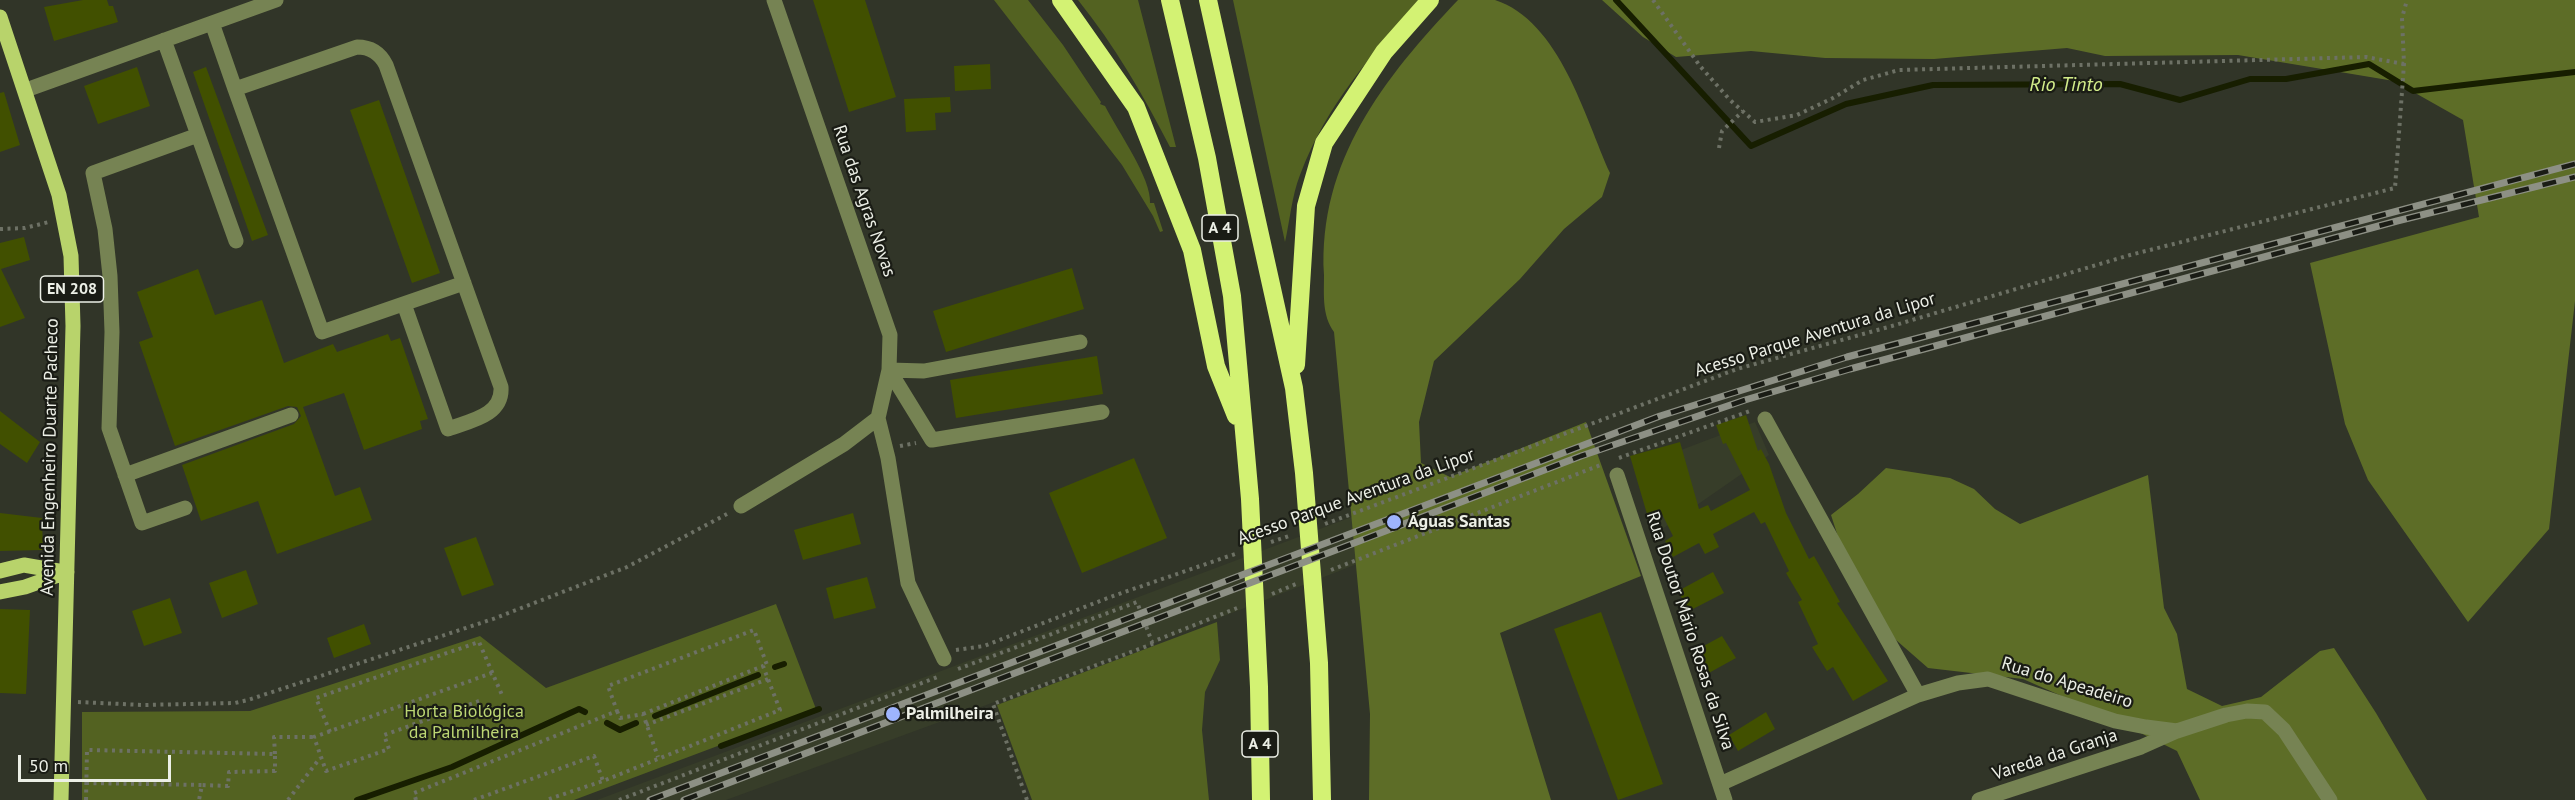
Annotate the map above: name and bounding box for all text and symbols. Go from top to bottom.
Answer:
water label: Rio Tinto [2029,73,2103,97]
street label: Rua das Agras Novas [828,122,900,280]
road number: A 4 [1202,215,1238,241]
road number: EN 208 [40,276,104,302]
street label: Acesso Parque Aventura da Lipor [1692,288,1938,382]
street label: Avenida Engenheiro Duarte Pacheco [37,318,63,596]
street label: Acesso Parque Aventura da Lipor [1235,444,1477,550]
street label: Rua Doutor Mário Rosas da Silva [1641,509,1739,753]
place label: Águas Santas [1408,511,1510,533]
marker: Águas Santas [1385,513,1403,531]
street label: Rua do Apeadeiro [1999,653,2135,713]
park label: Horta Biológica da Palmilheira [404,701,524,744]
place label: Palmilheira [906,703,994,725]
marker: Palmilheira [884,705,902,723]
street label: Vareda da Granja [1990,725,2120,785]
road number: A 4 [1242,731,1278,757]
scale bar [21,743,174,781]
text: 50 m [29,754,68,777]

